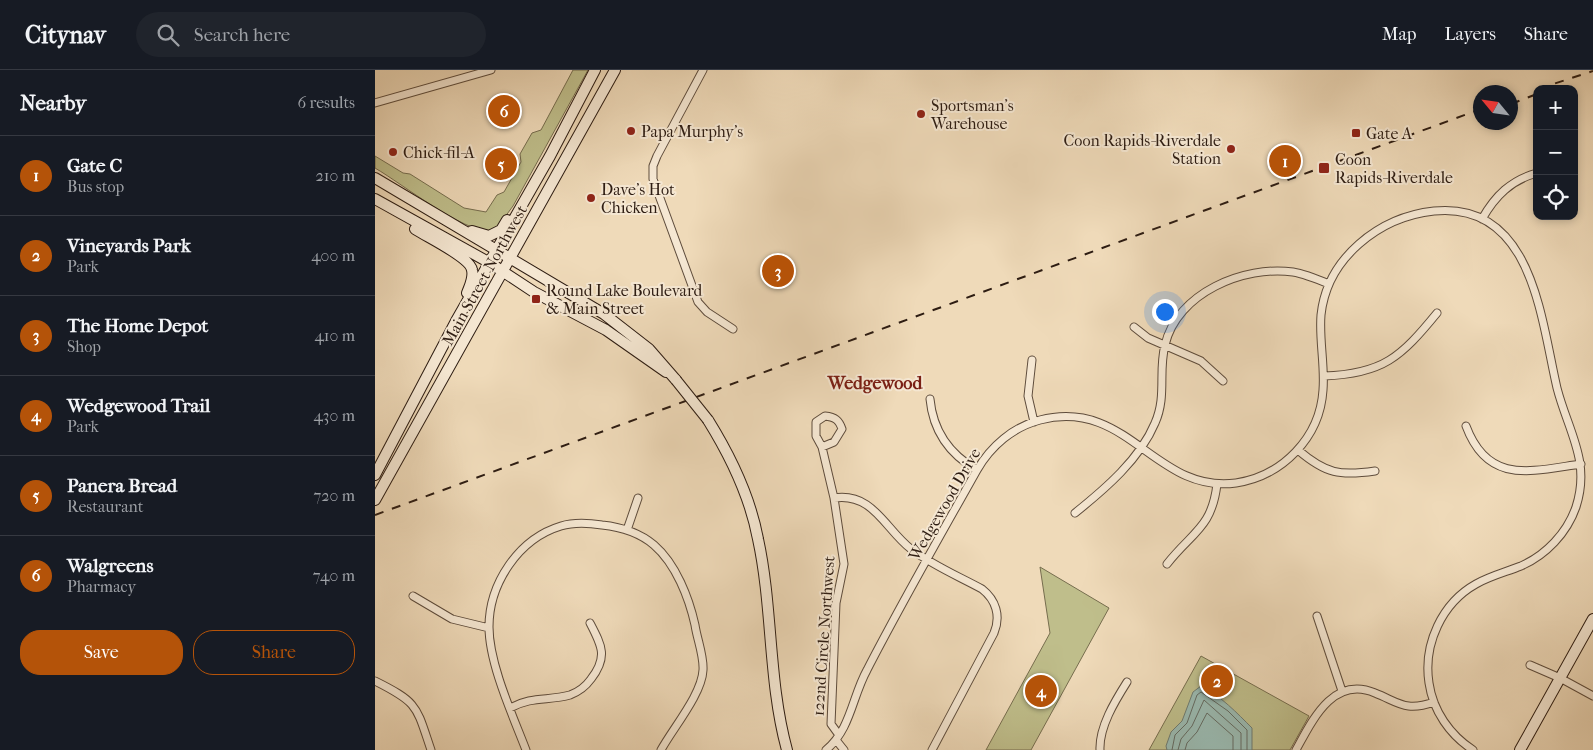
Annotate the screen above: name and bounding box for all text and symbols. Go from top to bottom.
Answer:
search box [136,12,486,57]
text: Citynav [25,21,106,49]
icon: search [154,21,182,49]
text: Search here [194,24,290,46]
text: Map [1382,24,1416,45]
text: Layers [1444,24,1496,45]
text: Share [1524,24,1568,45]
north arrow [1473,85,1518,130]
map controls [1533,85,1578,220]
button: + [1533,85,1578,130]
text: Nearby [20,91,86,115]
pin: 6 [488,92,520,130]
text: 6 results [297,93,355,112]
place label: Sportsman's Warehouse [930,96,1014,133]
marker: Sportsman's Warehouse [915,108,927,120]
place label: Papa Murphy's [641,122,743,141]
place label: Gate A [1366,124,1413,143]
marker: Papa Murphy's [625,125,637,137]
marker: Gate A [1350,127,1362,139]
button: − [1533,130,1578,175]
place label: Coon Rapids-Riverdale Station [1064,131,1222,168]
pin: 1 [1269,142,1301,180]
place label: Chick-fil-A [403,143,475,162]
marker: Coon Rapids-Riverdale Station [1225,143,1237,155]
pin: 5 [485,145,517,183]
marker: Chick-fil-A [387,146,399,158]
place label: Coon Rapids-Riverdale [1335,150,1453,187]
text: Gate C [67,155,122,177]
marker: Coon Rapids-Riverdale [1317,161,1331,175]
text: 1 [33,166,39,185]
text: 210 m [316,166,355,185]
button: locate [1533,175,1578,220]
text: Bus stop [67,177,124,196]
place label: Dave's Hot Chicken [601,180,675,217]
marker: Dave's Hot Chicken [585,192,597,204]
street label: Main Street Northwest [438,202,531,349]
text: Vineyards Park [67,235,191,257]
text: 2 [32,246,40,265]
text: 400 m [311,246,355,265]
pin: 3 [762,252,794,290]
text: Park [67,257,99,276]
place label: Round Lake Boulevard & Main Street [546,281,703,318]
marker: Round Lake Boulevard & Main Street [530,293,542,305]
your location [1152,299,1178,325]
text: The Home Depot [67,315,208,337]
text: 3 [33,326,39,345]
text: 410 m [314,326,355,345]
text: Shop [67,337,101,356]
district label: Wedgewood [827,373,924,394]
text: Wedgewood Trail [67,395,210,417]
text: 4 [31,406,41,425]
text: 430 m [313,406,355,425]
text: Park [67,417,99,436]
street label: Wedgewood Drive [904,445,984,565]
text: Panera Bread [67,475,177,497]
text: 5 [33,486,39,505]
text: 720 m [314,486,355,505]
text: Restaurant [67,497,143,516]
text: Walgreens [67,555,153,577]
street label: 122nd Circle Northwest [808,555,839,717]
text: 6 [32,566,40,585]
text: 740 m [313,566,355,585]
text: Pharmacy [67,577,136,596]
button: Save [20,630,183,675]
button: Share [193,630,355,675]
pin: 2 [1201,662,1233,700]
pin: 4 [1025,672,1057,710]

